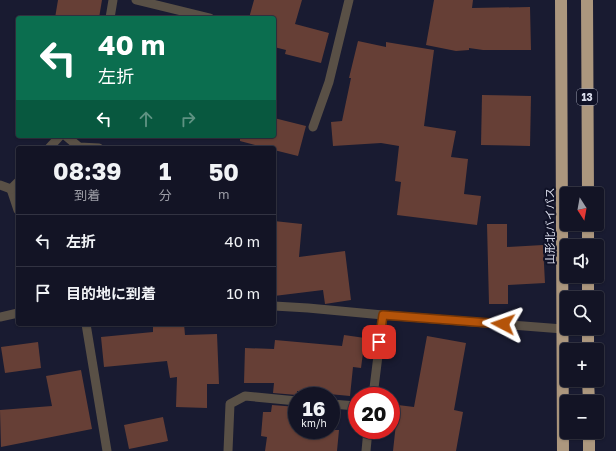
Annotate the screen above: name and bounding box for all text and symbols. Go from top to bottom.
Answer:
text: 40 m [98,28,165,61]
icon: left [32,32,84,84]
text: 左折 [98,65,134,87]
road number: 13 [577,89,597,105]
icon: left [93,108,115,130]
icon: ahead [135,108,157,130]
icon: right [177,108,199,130]
text: 08:39 [53,156,122,185]
text: 1 [159,156,171,185]
text: 50 [209,157,239,186]
text: m [218,186,230,202]
text: 到着 [74,187,100,203]
text: 分 [159,187,172,203]
north arrow [560,187,604,231]
map controls [560,187,604,439]
street label: 山形北バイパス [543,188,556,264]
icon: left [32,230,54,252]
text: 左折 [66,232,96,250]
text: 40 m [225,232,260,250]
button: sound [560,239,604,283]
icon: arrive [32,282,54,304]
text: 目的地に到着 [66,284,156,302]
text: 10 m [226,284,260,302]
button: search [560,291,604,335]
position arrow [482,303,524,345]
pin [362,325,396,359]
icon: arrive [368,331,390,353]
button: + [560,343,604,387]
speed limit sign: 20 [348,387,400,439]
button: − [560,395,604,439]
text: 16 [302,396,325,420]
text: km/h [301,417,327,429]

